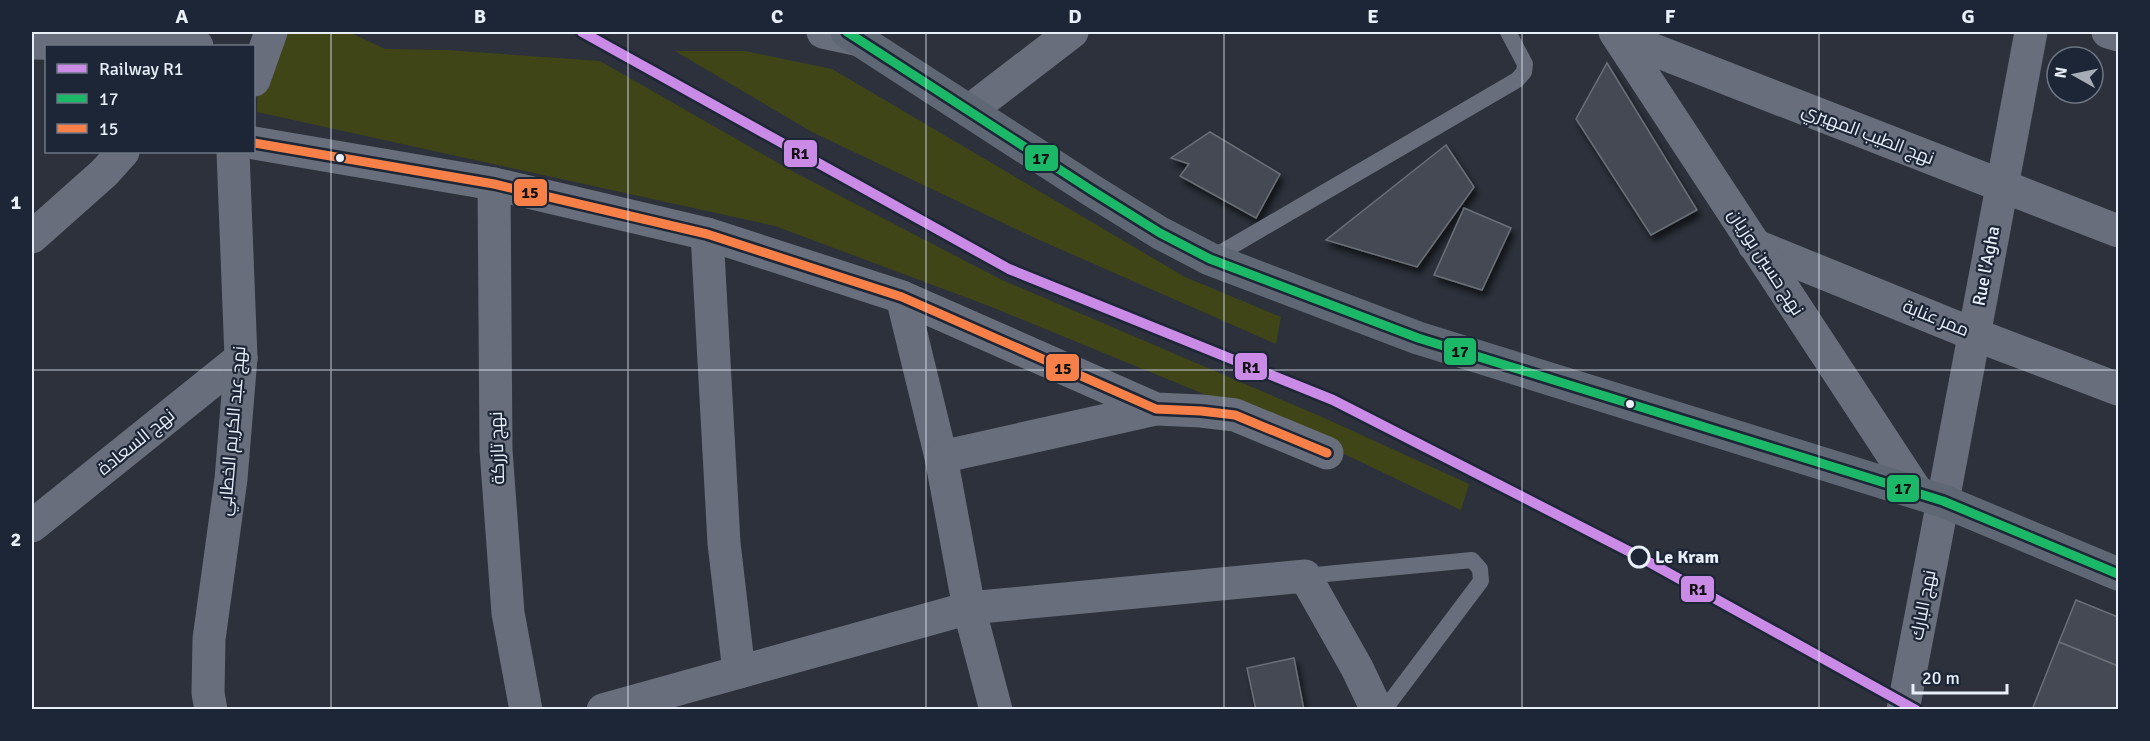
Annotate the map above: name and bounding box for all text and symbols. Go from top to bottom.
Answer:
text: A [176,4,189,29]
text: B [474,4,486,29]
text: C [771,4,783,29]
text: D [1068,4,1082,29]
text: E [1367,4,1379,29]
text: F [1665,4,1676,29]
text: G [1961,4,1975,29]
legend [45,45,255,153]
north arrow [2045,45,2105,105]
text: Railway R1 [99,58,184,80]
text: N [2050,66,2072,80]
text: 17 [99,88,118,110]
street label: نهج الطيب المهيري [1798,99,1937,172]
text: 15 [99,118,118,140]
line badge: R1 [783,139,818,168]
text: R1 [791,144,810,164]
line badge: 17 [1024,144,1059,172]
text: 17 [1032,149,1050,169]
unlabelled marker [334,152,346,164]
line badge: 15 [513,178,548,207]
text: 15 [521,183,539,203]
text: 1 [11,190,22,215]
street label: نهج حسين بوزيان [1723,205,1809,320]
street label: Rue l'Agha [1967,224,2005,308]
street label: ممر عنابة [1900,295,1972,341]
line badge: 17 [1443,337,1477,366]
text: 17 [1451,342,1469,362]
street label: نهج عبد الكريم الخطابي [214,345,253,517]
line badge: R1 [1234,352,1268,381]
line badge: 15 [1045,353,1080,382]
text: R1 [1242,358,1261,378]
text: 15 [1054,359,1072,379]
unlabelled marker [1624,398,1636,410]
street label: نهج السعادة [93,404,180,481]
street label: نهج تازركة [485,411,510,485]
line badge: 17 [1886,474,1920,503]
text: 17 [1894,479,1912,499]
text: 2 [11,527,21,552]
marker: Le Kram [1628,546,1650,568]
place label: Le Kram [1655,546,1719,568]
street label: نهج البارك [1905,568,1942,642]
line badge: R1 [1680,575,1715,603]
text: R1 [1689,580,1708,600]
scale bar [1913,657,2008,695]
text: 20 m [1922,667,1960,689]

